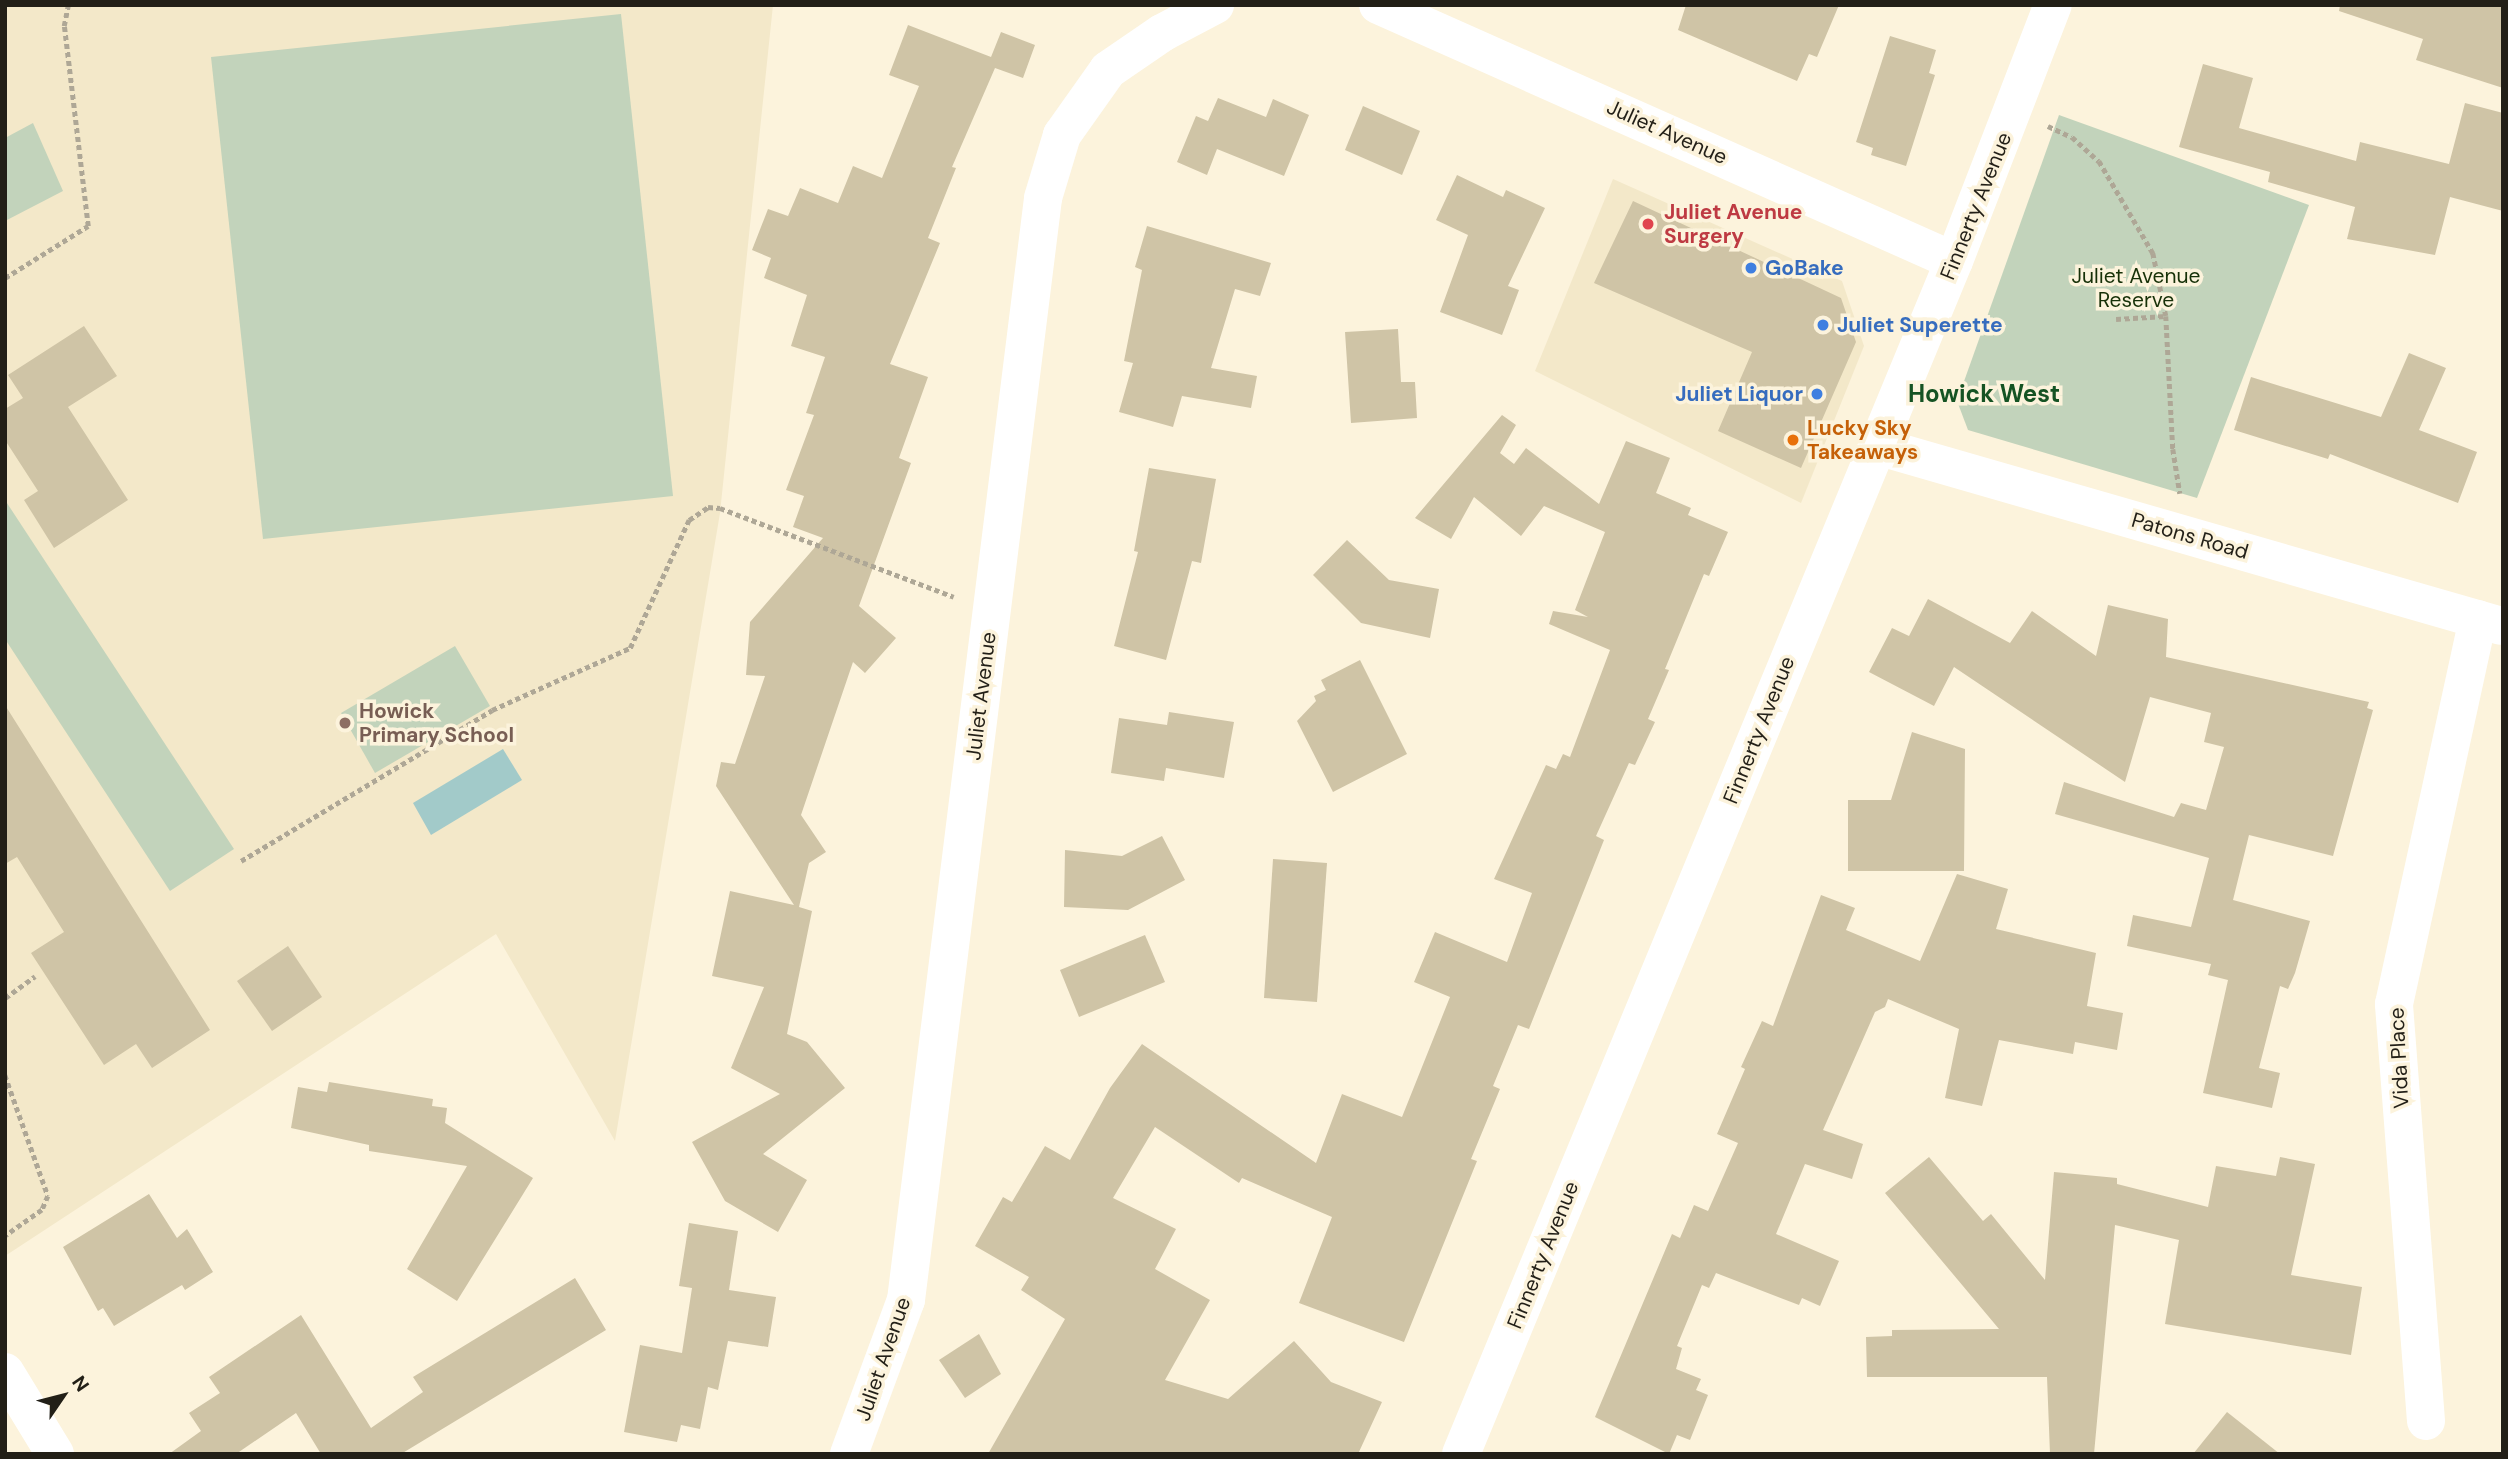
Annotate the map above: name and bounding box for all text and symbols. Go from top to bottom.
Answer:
street label: Juliet Avenue [1603,94,1731,170]
street label: Finnerty Avenue [1935,129,2017,283]
place label: Juliet Avenue Surgery [1664,199,1802,249]
marker: Juliet Avenue Surgery [1638,214,1658,234]
place label: GoBake [1765,255,1844,281]
marker: GoBake [1743,260,1759,276]
park label: Juliet Avenue Reserve [2071,263,2201,313]
place label: Juliet Superette [1837,312,2003,338]
marker: Juliet Superette [1815,317,1831,333]
district label: Howick West [1908,380,2060,408]
place label: Juliet Liquor [1675,381,1803,407]
marker: Juliet Liquor [1809,386,1825,402]
place label: Lucky Sky Takeaways [1807,415,1918,465]
marker: Lucky Sky Takeaways [1785,432,1801,448]
street label: Patons Road [2129,507,2251,565]
street label: Juliet Avenue [961,630,1001,762]
street label: Finnerty Avenue [1718,653,1800,807]
place label: Howick Primary School [359,698,514,748]
marker: Howick Primary School [337,715,353,731]
street label: Vida Place [2384,1007,2414,1109]
street label: Finnerty Avenue [1502,1178,1584,1332]
street label: Juliet Avenue [850,1294,916,1424]
north arrow [28,1361,98,1431]
text: N [66,1371,95,1397]

